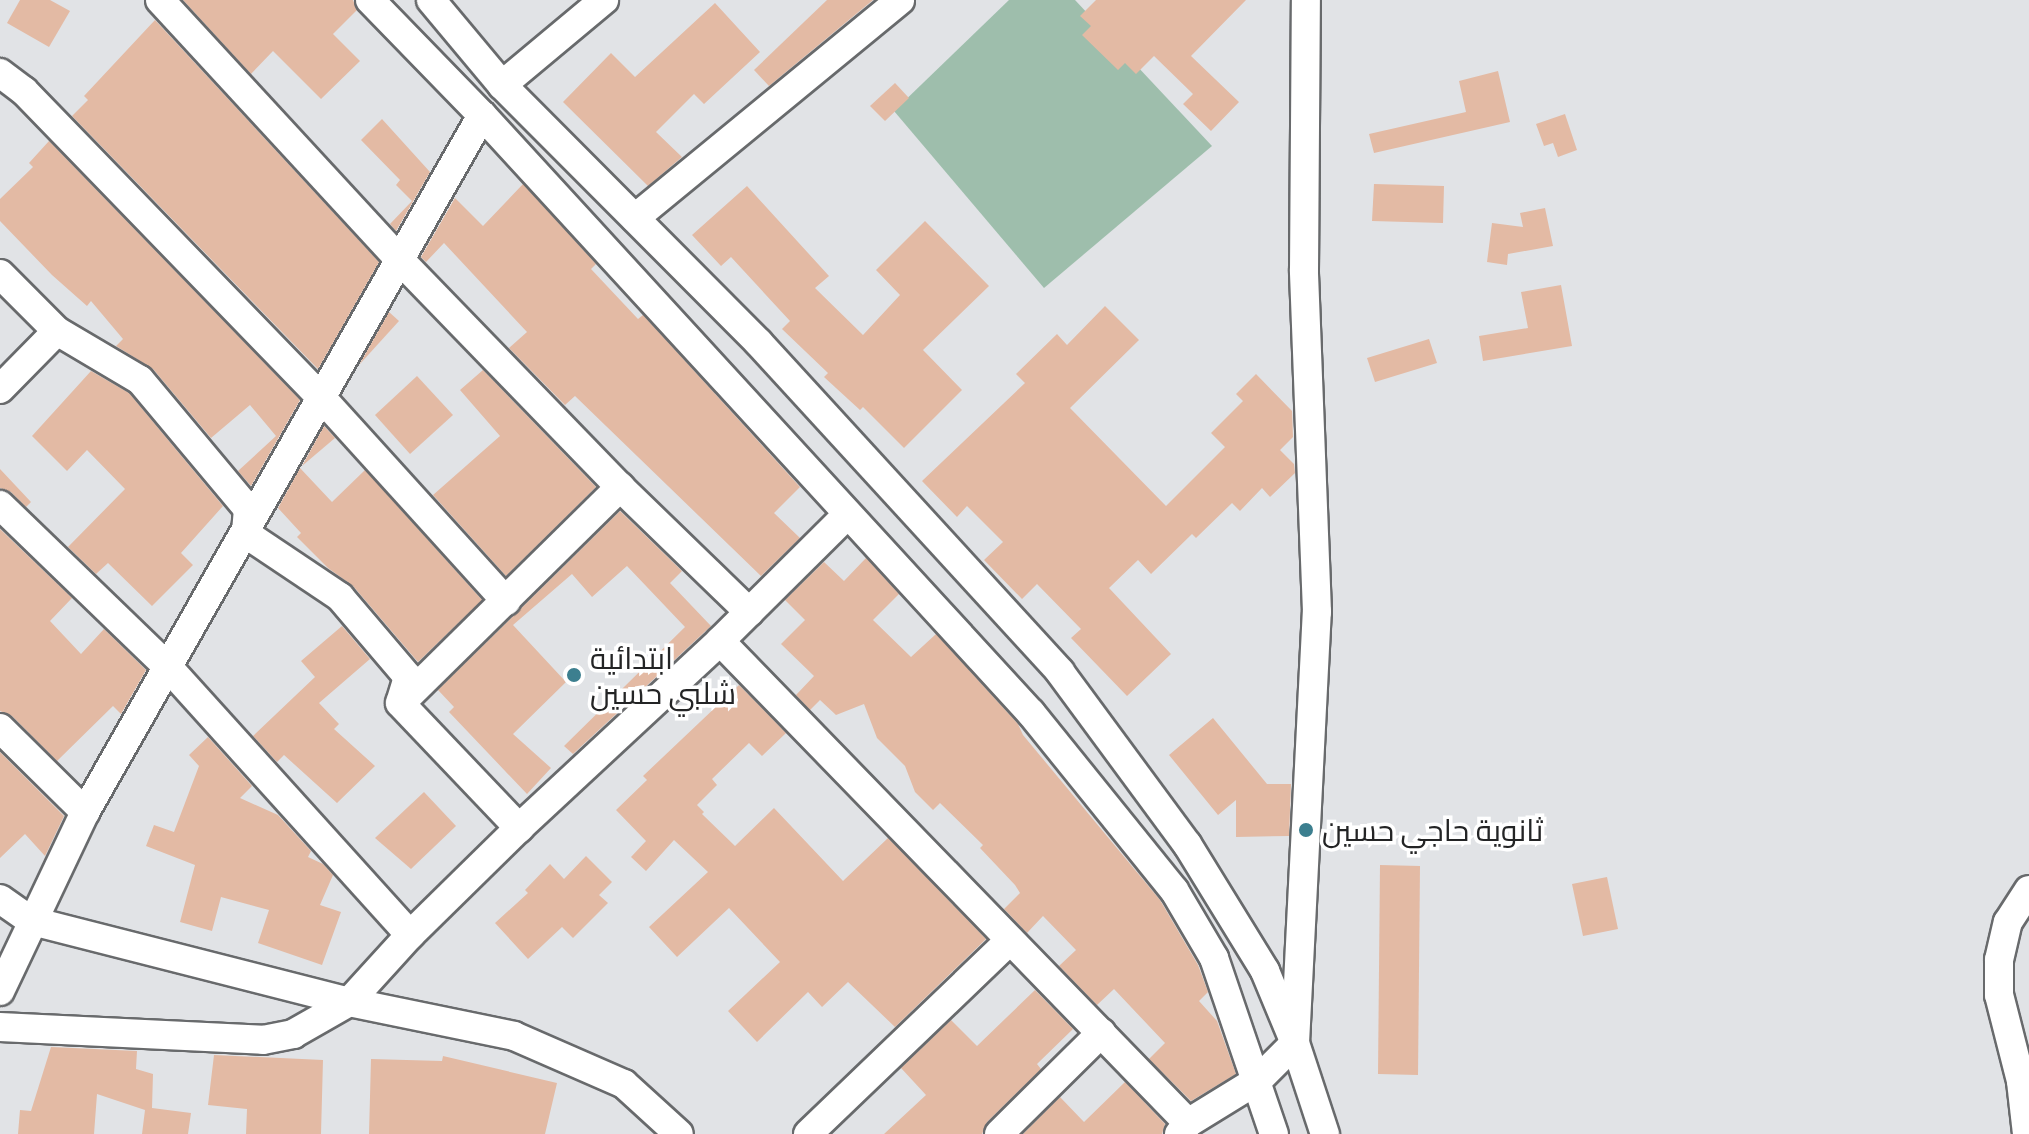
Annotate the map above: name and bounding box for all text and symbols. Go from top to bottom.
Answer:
place label: ابتدائية شلبي حسين [590,640,736,710]
marker: ابتدائية شلبي حسين [565,666,583,684]
place label: ثانوية حاجي حسين [1322,812,1543,848]
marker: ثانوية حاجي حسين [1297,821,1315,839]

